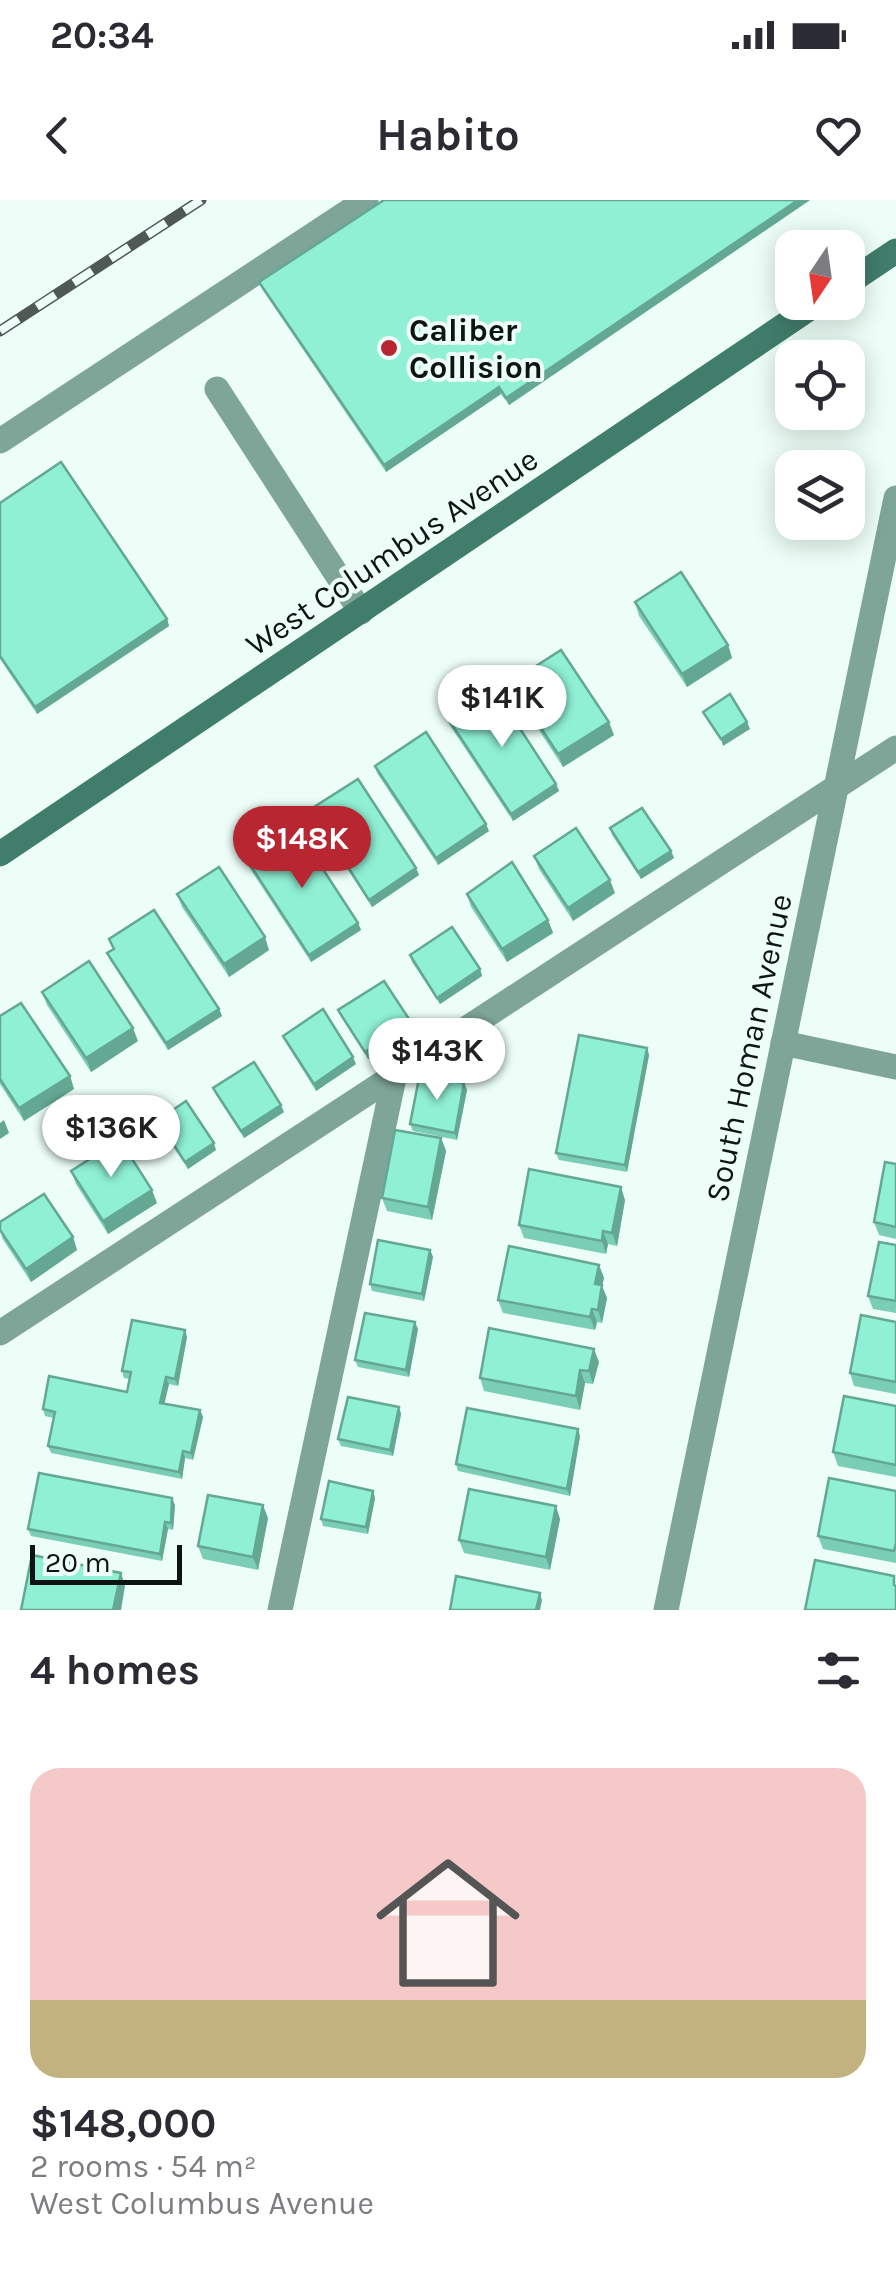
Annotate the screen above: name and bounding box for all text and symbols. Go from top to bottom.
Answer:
text: 20:34 [50,13,154,58]
icon: back [30,108,85,163]
icon: heart [811,108,866,163]
text: Habito [376,109,520,161]
north arrow [775,230,865,320]
map controls [775,230,865,540]
place label: Caliber Collision [409,312,543,386]
marker: Caliber Collision [378,337,400,359]
button: locate [775,340,865,430]
street label: West Columbus Avenue [239,441,545,663]
button: layers [775,450,865,540]
pin: $141K [432,665,572,750]
text: $141K [460,679,544,716]
pin: $148K [232,806,372,891]
text: $148K [255,820,349,857]
street label: South Homan Avenue [698,891,800,1205]
pin: $143K [367,1018,507,1103]
text: $143K [390,1032,484,1069]
pin: $136K [41,1095,181,1180]
text: $136K [64,1109,158,1146]
scale bar [30,1540,182,1584]
text: 20 m [45,1546,111,1579]
icon: filters [811,1643,866,1698]
text: 4 homes [30,1645,200,1695]
icon: home [358,1833,538,2013]
text: $148,000 [30,2098,216,2148]
text: 2 rooms · 54 m² [30,2148,257,2185]
text: West Columbus Avenue [30,2185,374,2222]

